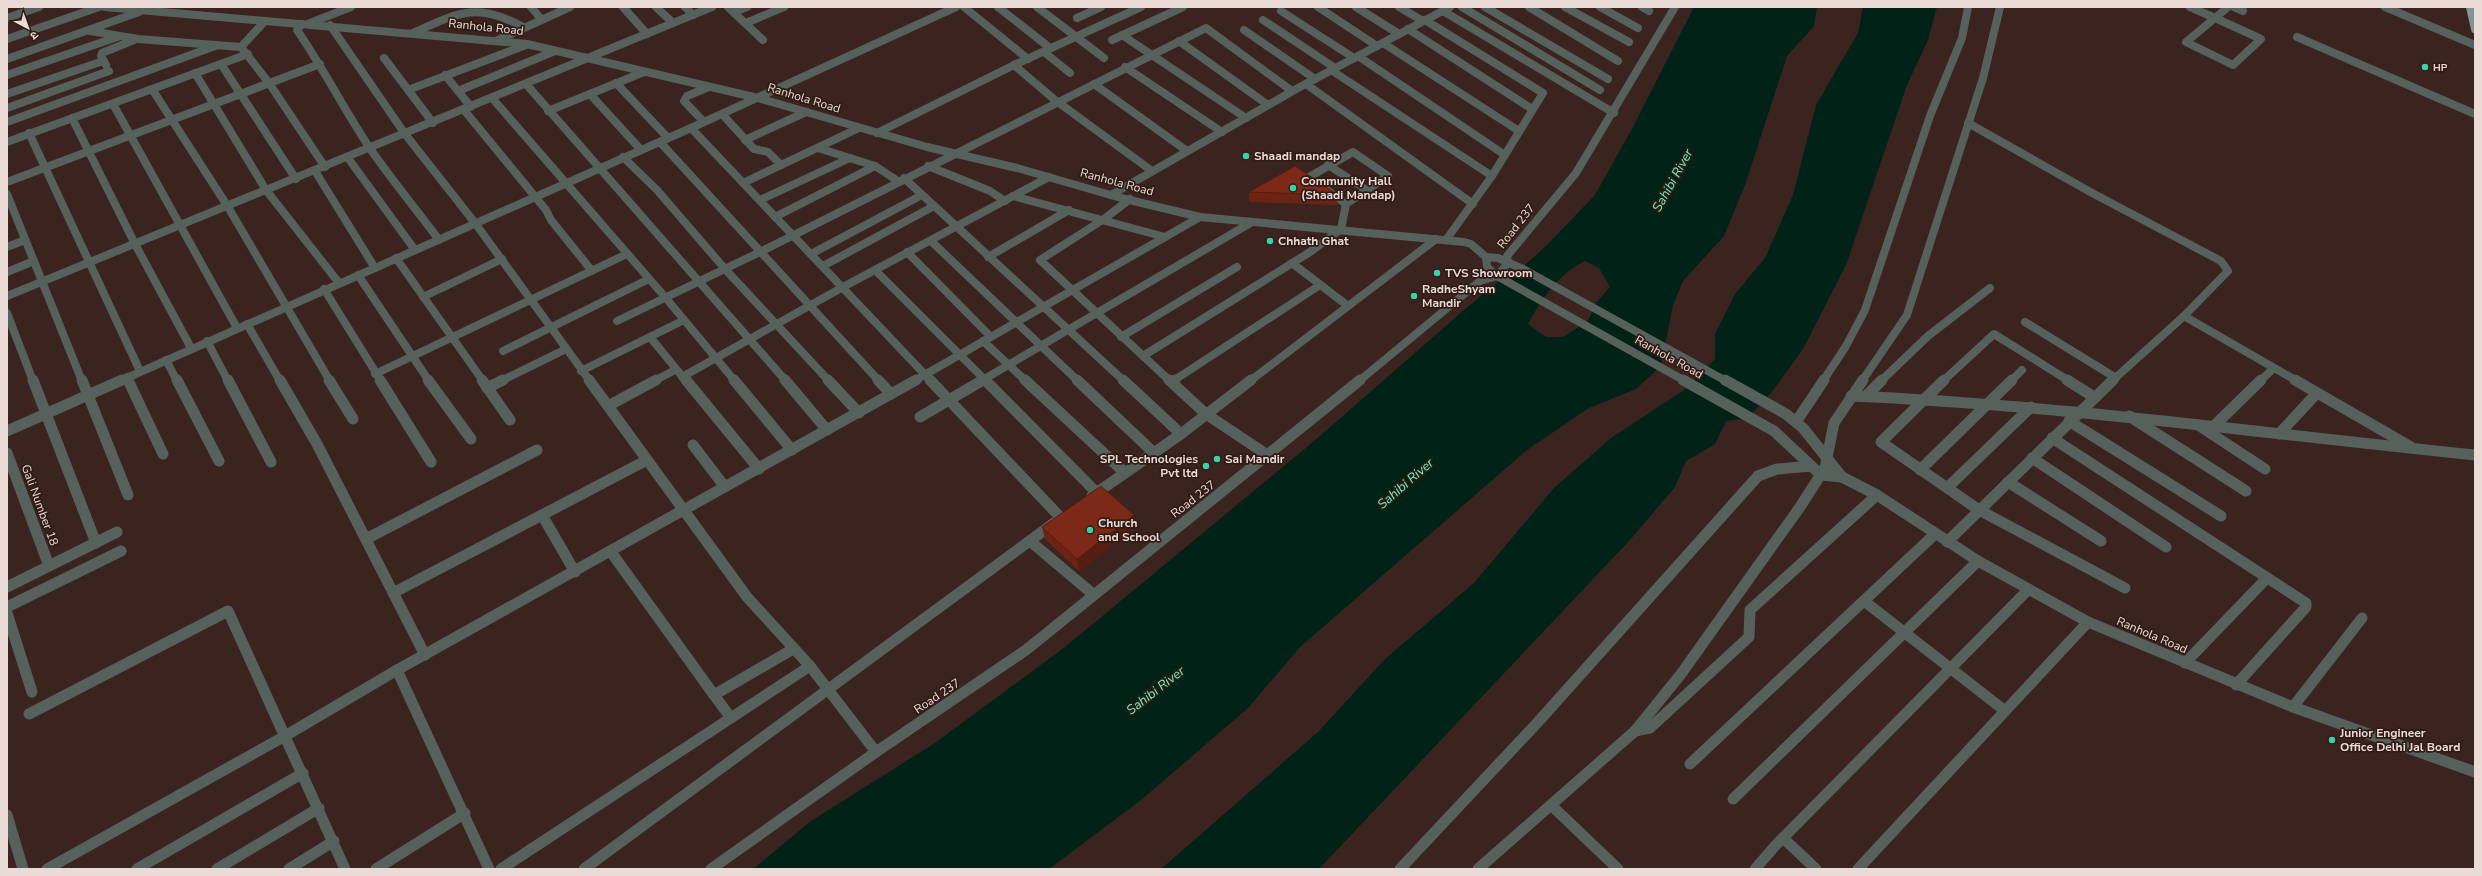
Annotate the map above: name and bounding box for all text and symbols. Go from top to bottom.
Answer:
north arrow [8,8,48,48]
street label: Ranhola Road [448,15,524,39]
text: उ [26,27,42,43]
place label: HP [2433,61,2448,75]
marker: HP [2420,62,2430,72]
street label: Ranhola Road [766,79,842,117]
water label: Sahibi River [1648,146,1698,215]
place label: Shaadi mandap [1254,148,1340,164]
marker: Shaadi mandap [1241,151,1251,161]
street label: Ranhola Road [1078,164,1156,200]
place label: Community Hall (Shaadi Mandap) [1301,173,1396,203]
marker: Community Hall (Shaadi Mandap) [1288,183,1298,193]
street label: Road 237 [1494,200,1538,252]
place label: Chhath Ghat [1278,233,1349,249]
marker: Chhath Ghat [1265,236,1275,246]
place label: TVS Showroom [1445,265,1532,281]
marker: TVS Showroom [1432,268,1442,278]
place label: RadheShyam Mandir [1422,281,1495,311]
marker: RadheShyam Mandir [1409,291,1419,301]
street label: Ranhola Road [1632,332,1706,382]
place label: SPL Technologies Pvt ltd [1100,451,1198,481]
place label: Sai Mandir [1225,451,1285,467]
marker: Sai Mandir [1212,454,1222,464]
water label: Sahibi River [1374,454,1438,513]
marker: SPL Technologies Pvt ltd [1201,461,1211,471]
street label: Gali Number 18 [18,462,62,548]
street label: Road 237 [1167,477,1219,521]
place label: Church and School [1098,515,1160,545]
marker: Church and School [1085,525,1095,535]
street label: Ranhola Road [2114,613,2190,657]
water label: Sahibi River [1123,662,1189,719]
street label: Road 237 [911,675,963,717]
place label: Junior Engineer Office Delhi Jal Board [2339,725,2460,755]
marker: Junior Engineer Office Delhi Jal Board [2327,735,2337,745]

